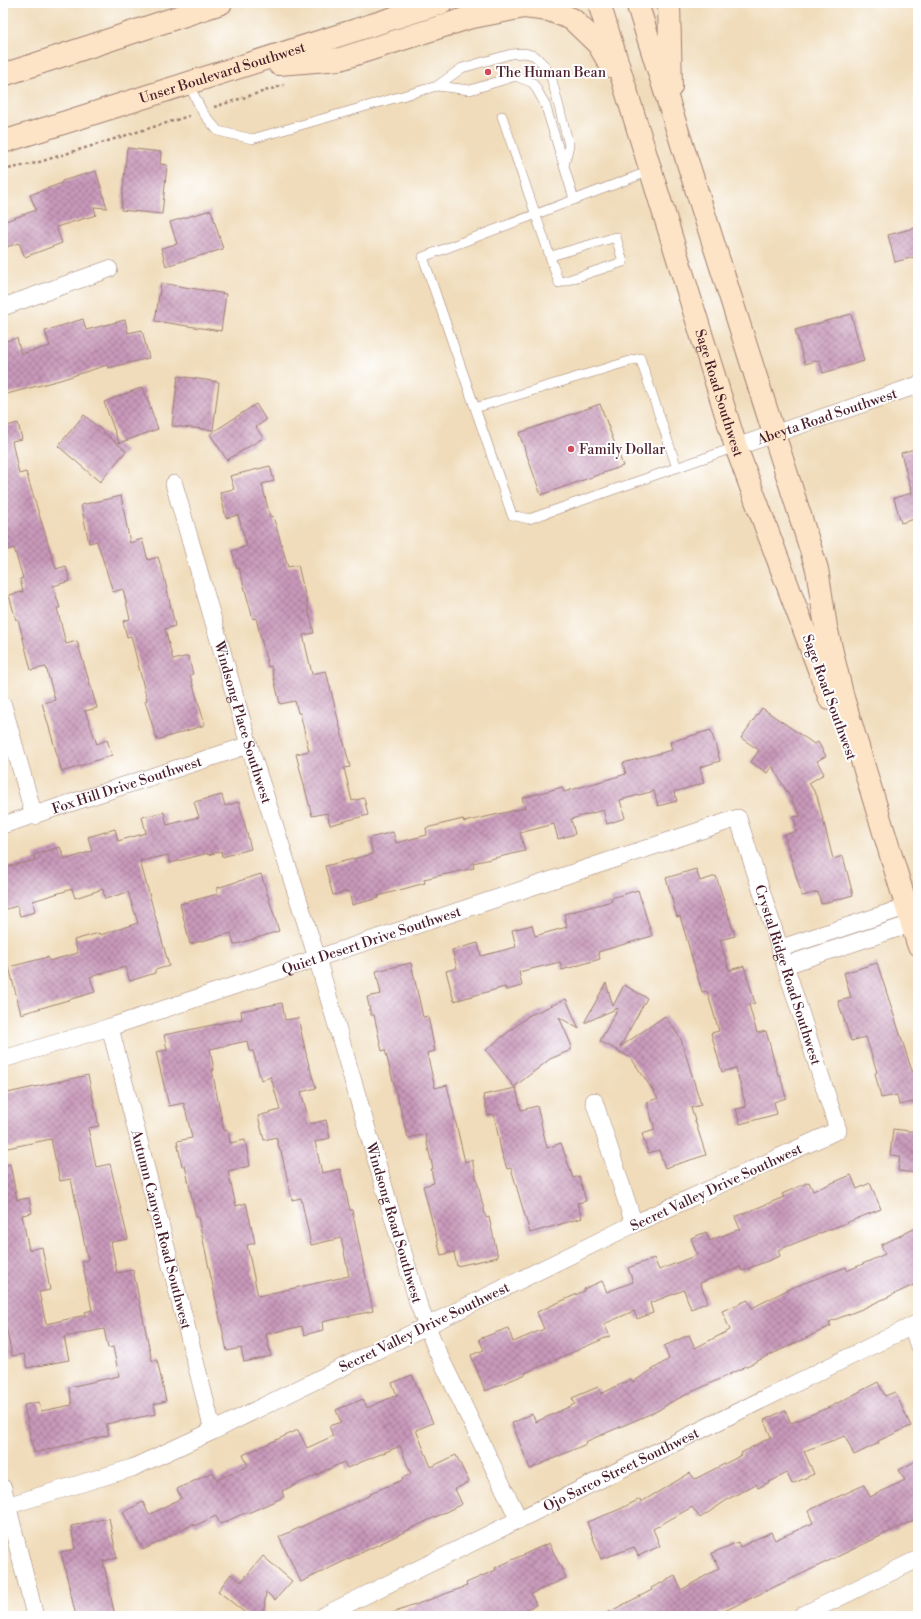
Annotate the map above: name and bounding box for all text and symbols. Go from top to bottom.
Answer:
street label: Unser Boulevard Southwest [137,39,308,108]
place label: The Human Bean [496,64,607,82]
marker: The Human Bean [483,67,493,77]
street label: Sage Road Southwest [690,327,747,460]
street label: Abeyta Road Southwest [754,385,900,450]
place label: Family Dollar [579,441,665,459]
marker: Family Dollar [566,444,576,454]
street label: Sage Road Southwest [798,632,860,763]
street label: Windsong Place Southwest [209,638,275,806]
street label: Fox Hill Drive Southwest [50,753,204,819]
street label: Crystal Ridge Road Southwest [750,882,825,1067]
street label: Quiet Desert Drive Southwest [280,903,463,979]
street label: Autumn Canyon Road Southwest [126,1127,195,1331]
street label: Windsong Road Southwest [361,1140,426,1305]
street label: Secret Valley Drive Southwest [628,1140,805,1236]
street label: Secret Valley Drive Southwest [336,1279,513,1377]
street label: Ojo Sarco Street Southwest [540,1424,702,1516]

